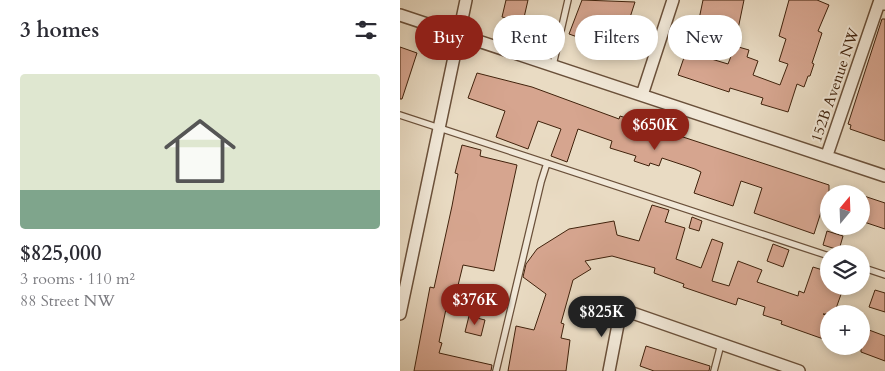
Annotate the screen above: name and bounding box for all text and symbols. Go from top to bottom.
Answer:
chip: Buy [415,15,483,60]
chip: Rent [493,15,565,60]
chip: Filters [575,15,658,60]
chip: New [668,15,742,60]
text: 3 homes [20,16,99,45]
icon: filters [352,16,380,44]
street label: 152B Avenue NW [806,25,864,145]
icon: home [155,106,245,196]
pin: $650K [620,108,690,151]
text: $650K [632,114,678,136]
north arrow [820,185,870,235]
map controls [820,185,870,355]
text: $825,000 [20,239,101,268]
button: layers [820,245,870,295]
text: 3 rooms · 110 m² [20,268,135,290]
pin: $376K [440,284,510,326]
text: $376K [452,289,498,311]
text: 88 Street NW [20,290,115,312]
pin: $825K [567,296,637,338]
text: $825K [579,301,625,323]
button: + [820,305,870,355]

